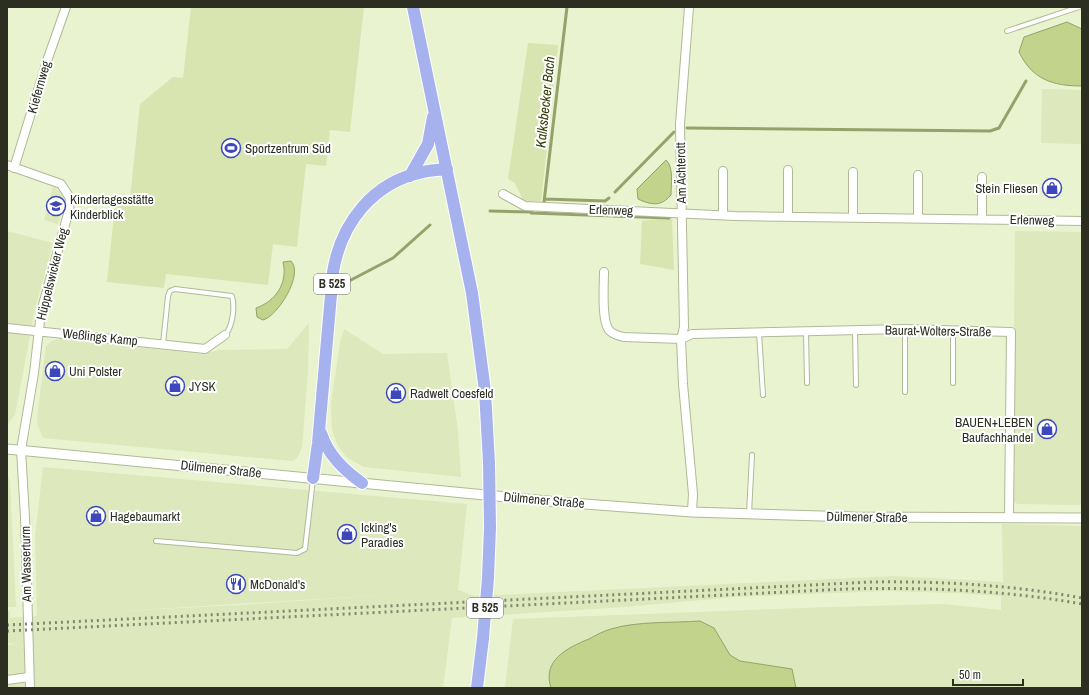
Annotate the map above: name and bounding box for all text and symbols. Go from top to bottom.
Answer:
water label: Kalksbecker Bach [531,55,559,149]
street label: Kiefernweg [23,59,55,115]
sports icon: Sportzentrum Süd [220,137,242,159]
place label: Sportzentrum Süd [245,140,331,157]
street label: Am Ächterott [672,142,690,205]
shop icon: Stein Fliesen [1041,177,1063,199]
place label: Stein Fliesen [975,180,1038,197]
place label: Kindertagesstätte Kinderblick [70,191,154,223]
school or university icon: Kindertagesstätte Kinderblick [45,195,67,217]
street label: Erlenweg [588,201,634,219]
street label: Erlenweg [1010,211,1054,229]
street label: Hüppelswicker Weg [32,226,72,322]
road number: B 525 [314,274,350,294]
street label: Baurat-Wolters-Straße [885,322,991,340]
street label: Weßlings Kamp [61,325,139,349]
shop icon: Uni Polster [44,360,66,382]
place label: Uni Polster [69,363,122,380]
shop icon: JYSK [164,375,186,397]
place label: JYSK [189,378,216,395]
shop icon: Radwelt Coesfeld [385,382,407,404]
place label: Radwelt Coesfeld [410,385,494,402]
place label: BAUEN+LEBEN Baufachhandel [955,414,1033,446]
shop icon: BAUEN+LEBEN Baufachhandel [1036,418,1058,440]
street label: Dülmener Straße [180,456,262,482]
street label: Dülmener Straße [503,488,585,512]
shop icon: Hagebaumarkt [85,505,107,527]
place label: Hagebaumarkt [110,508,180,525]
street label: Dülmener Straße [826,508,908,526]
place label: Icking's Paradies [361,519,404,551]
shop icon: Icking's Paradies [336,523,358,545]
street label: Am Wasserturm [17,526,35,603]
restaurant icon: McDonald's [225,573,247,595]
place label: McDonald's [250,576,305,593]
road number: B 525 [467,598,503,618]
scale bar [953,661,1023,687]
text: 50 m [959,667,981,683]

